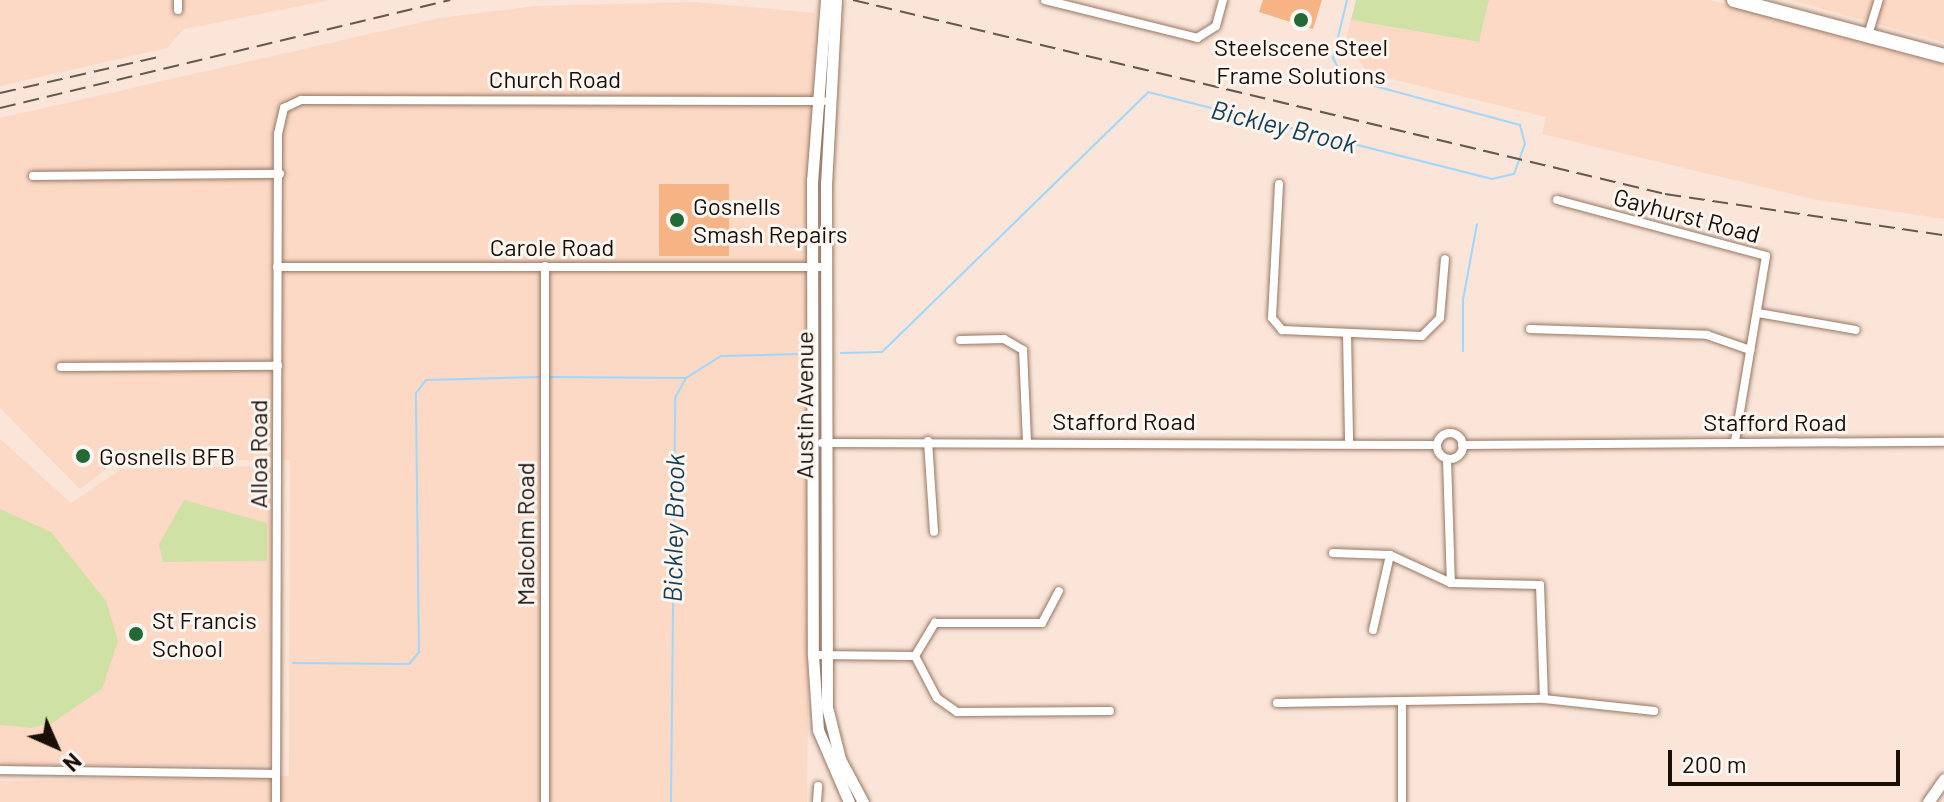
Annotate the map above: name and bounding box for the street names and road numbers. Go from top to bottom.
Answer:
street label: Church Road [489,65,621,93]
street label: Gayhurst Road [1611,182,1763,248]
street label: Carole Road [490,233,614,261]
street label: Austin Avenue [790,331,818,479]
street label: Alloa Road [244,400,272,508]
street label: Stafford Road [1052,407,1196,435]
street label: Stafford Road [1703,408,1847,436]
street label: Malcolm Road [511,462,539,606]

